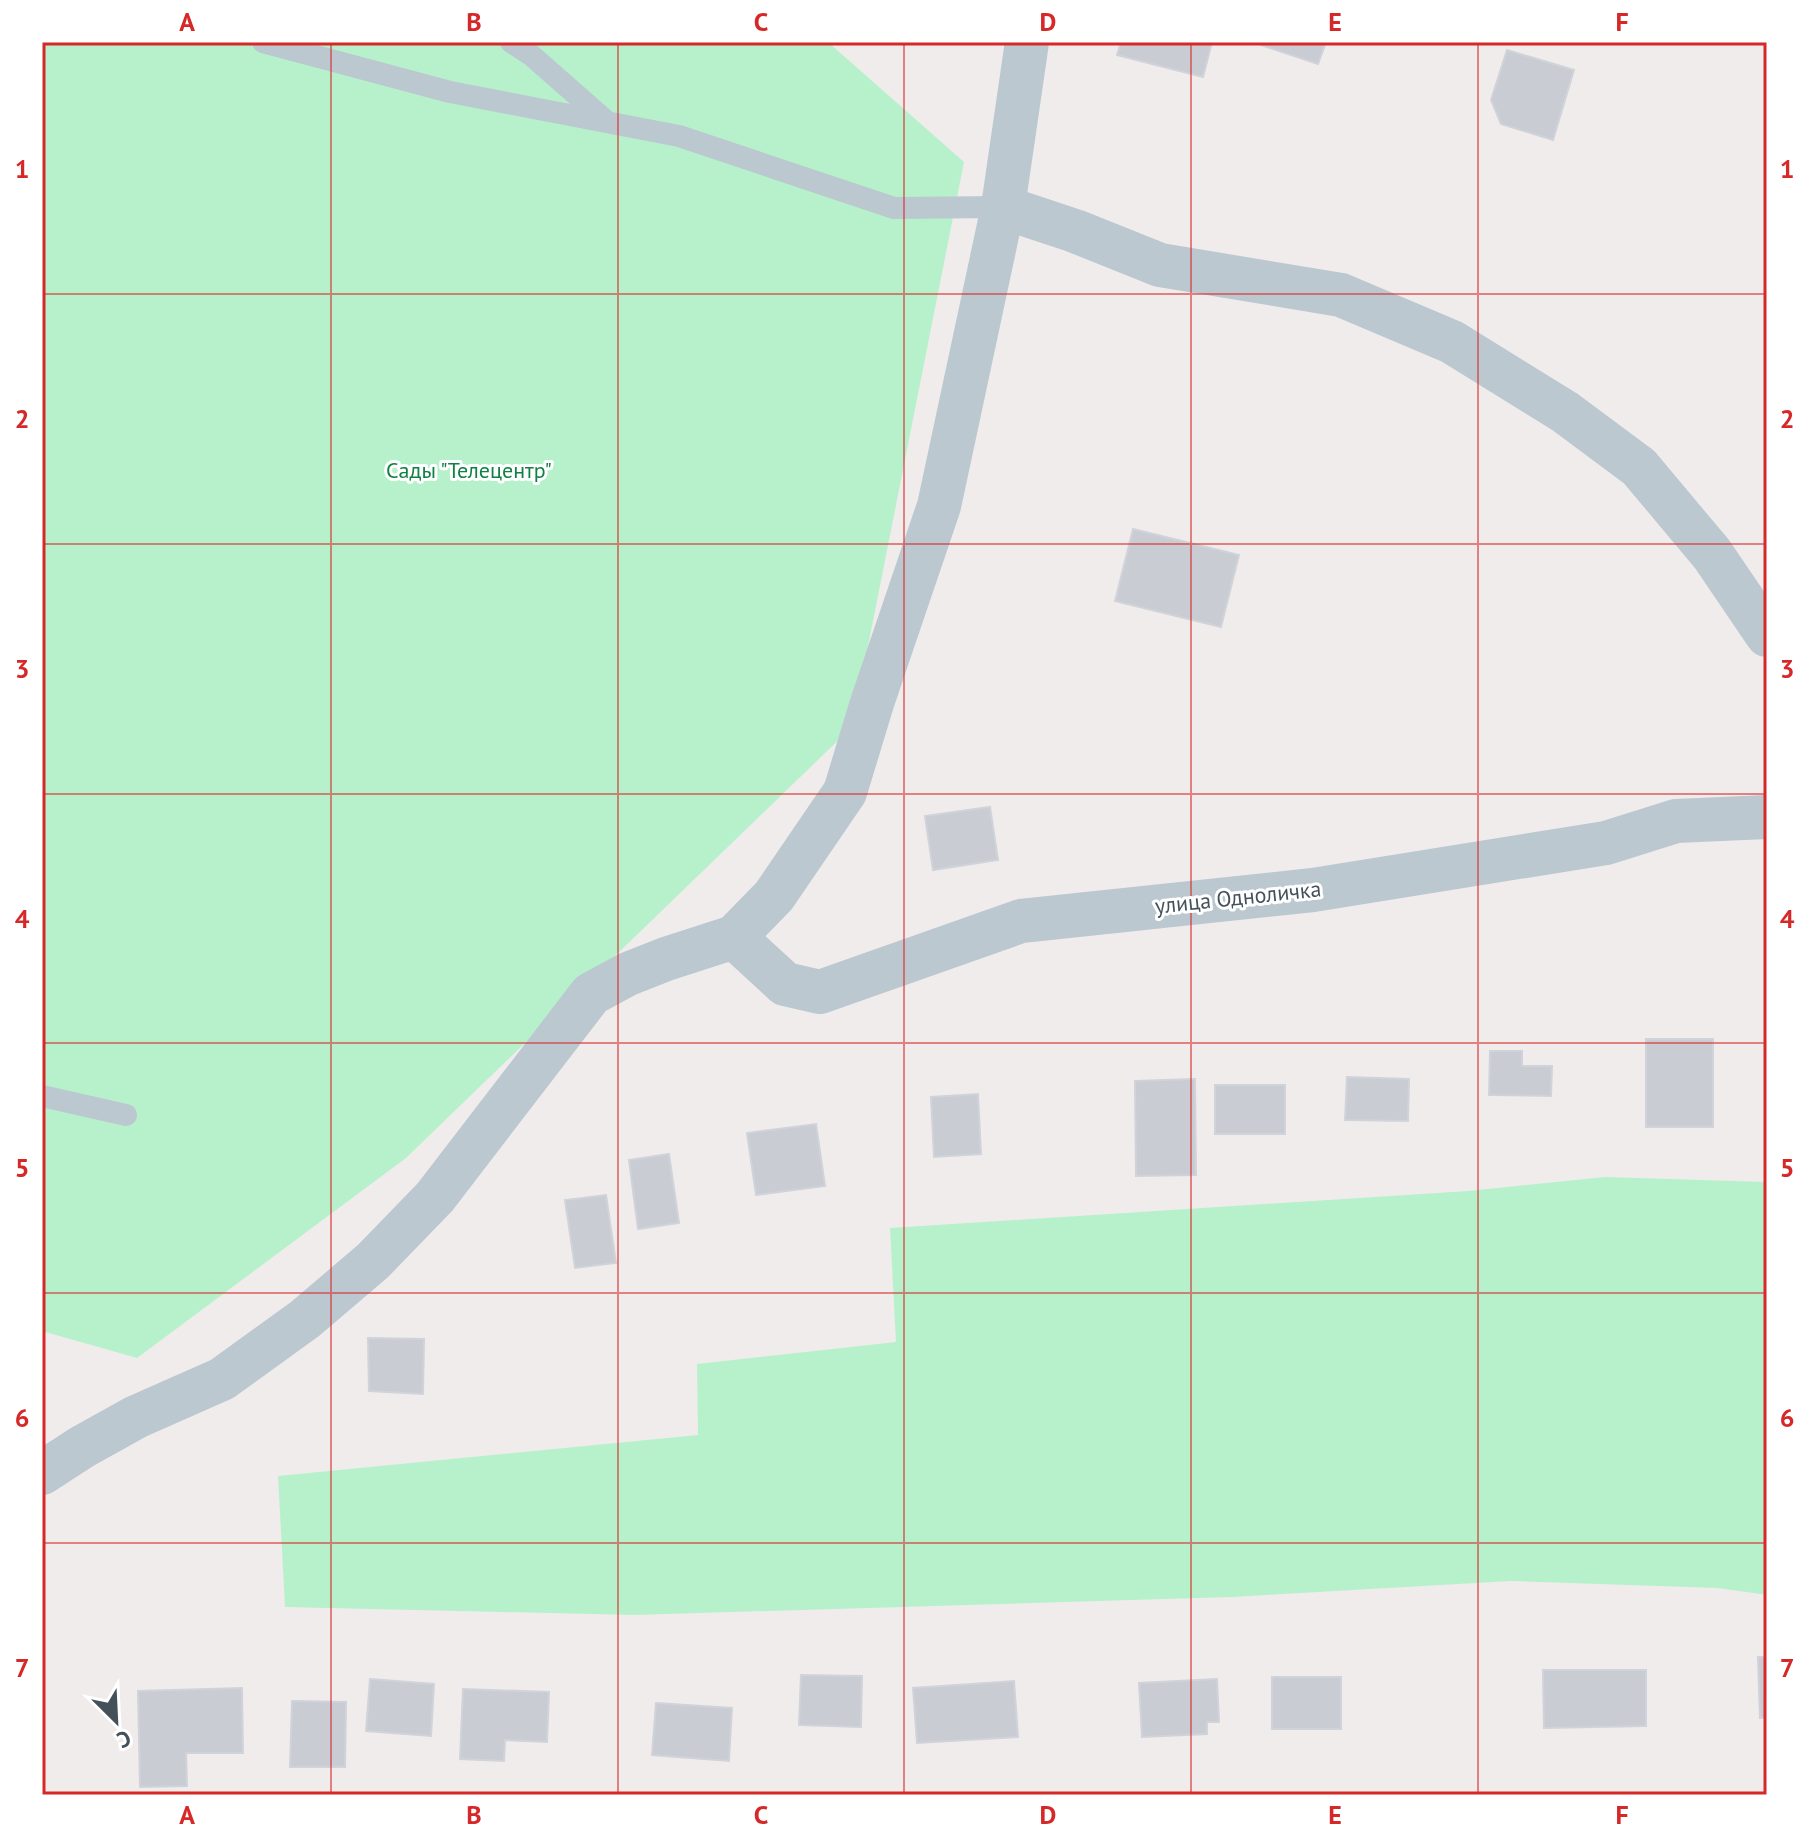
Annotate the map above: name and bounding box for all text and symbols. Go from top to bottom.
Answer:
text: A [179,5,195,38]
text: B [466,5,482,38]
text: C [754,5,768,38]
text: D [1040,5,1056,38]
text: E [1328,5,1342,38]
text: F [1615,5,1629,38]
text: 1 [15,152,29,185]
text: 1 [1780,152,1794,185]
text: 2 [15,402,29,435]
text: 2 [1780,402,1794,435]
park label: Сады "Телецентр" [386,456,552,484]
text: 3 [15,652,29,685]
text: 3 [1780,652,1794,685]
street label: улица Одноличка [1154,874,1322,920]
text: 4 [15,902,30,935]
text: 4 [1780,902,1795,935]
text: 5 [15,1151,29,1184]
text: 5 [1780,1151,1794,1184]
text: 6 [15,1401,29,1434]
text: 6 [1780,1401,1794,1434]
text: 7 [15,1651,29,1684]
text: 7 [1780,1651,1794,1684]
north arrow [76,1681,156,1761]
text: С [113,1724,135,1755]
text: A [179,1798,195,1831]
text: B [466,1798,482,1831]
text: C [754,1798,768,1831]
text: D [1040,1798,1056,1831]
text: E [1328,1798,1342,1831]
text: F [1615,1798,1629,1831]

